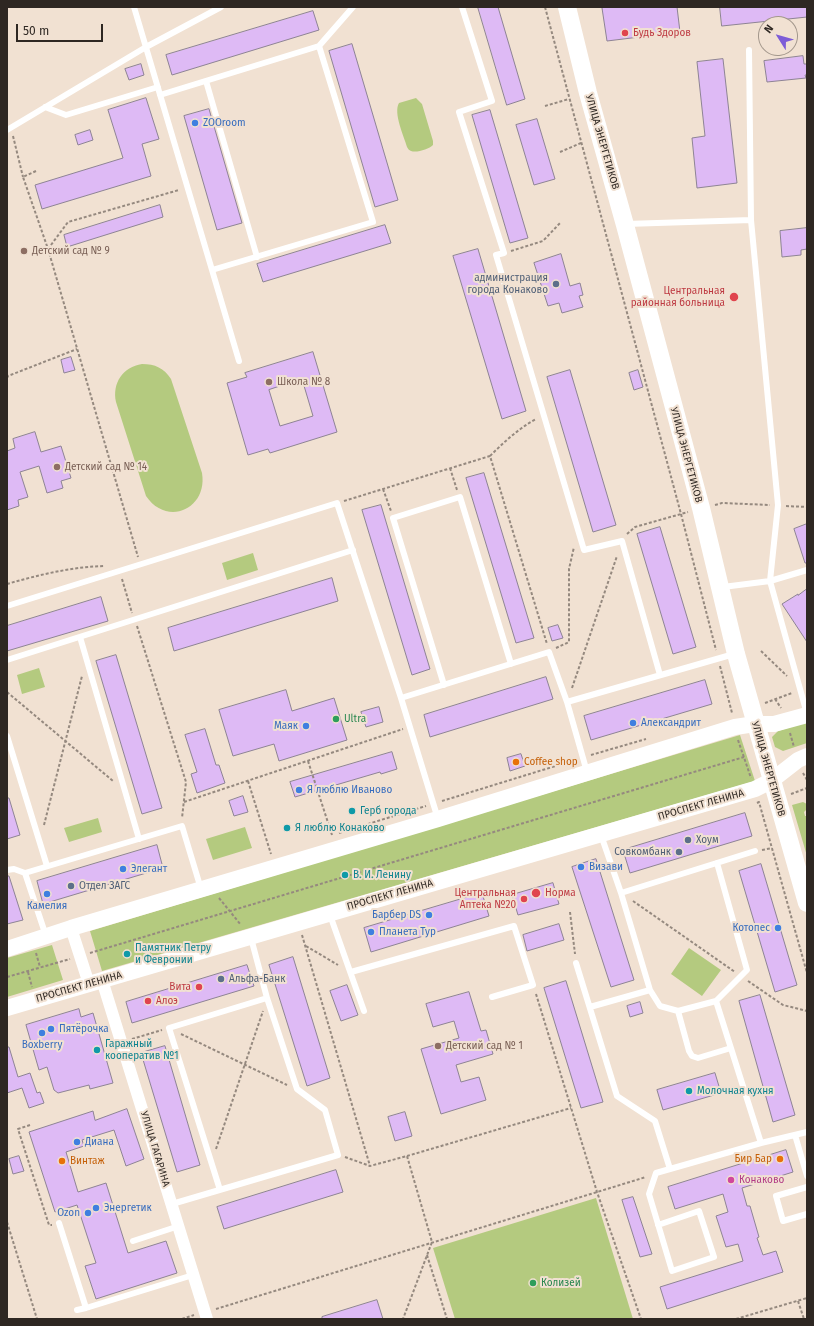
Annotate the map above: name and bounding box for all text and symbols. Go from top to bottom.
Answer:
scale bar [18,16,105,42]
north arrow [758,16,798,56]
text: N [761,22,776,36]
text: 50 m [23,24,49,38]
place label: Будь Здоров [633,27,691,39]
marker: Будь Здоров [620,28,630,38]
street label: УЛИЦА ЭНЕРГЕТИКОВ [583,93,621,191]
place label: ZOOroom [203,117,246,129]
marker: ZOOroom [190,118,200,128]
place label: Детский сад № 9 [32,245,110,257]
marker: Детский сад № 9 [19,246,29,256]
place label: администрация города Конаково [467,272,548,296]
marker: администрация города Конаково [551,279,561,289]
place label: Центральная районная больница [631,285,725,308]
marker: Центральная районная больница [728,291,740,303]
place label: Школа № 8 [277,376,330,388]
marker: Школа № 8 [264,377,274,387]
street label: УЛИЦА ЭНЕРГЕТИКОВ [668,406,704,504]
place label: Детский сад № 14 [65,461,147,473]
marker: Детский сад № 14 [52,462,62,472]
place label: Ultra [344,713,366,725]
marker: Ultra [331,714,341,724]
place label: Александрит [641,717,701,729]
marker: Александрит [628,718,638,728]
place label: Маяк [274,720,298,732]
street label: УЛИЦА ЭНЕРГЕТИКОВ [749,720,787,818]
marker: Маяк [301,721,311,731]
place label: Coffee shop [524,756,578,768]
marker: Coffee shop [511,757,521,767]
place label: Я люблю Иваново [307,784,392,796]
marker: Я люблю Иваново [294,785,304,795]
street label: ПРОСПЕКТ ЛЕНИНА [657,787,745,823]
place label: Герб города [360,805,416,817]
marker: Герб города [347,806,357,816]
place label: Я люблю Конаково [295,822,385,834]
marker: Я люблю Конаково [282,823,292,833]
place label: Хоум [696,834,719,846]
marker: Хоум [683,835,693,845]
place label: Совкомбанк [614,846,671,858]
marker: Совкомбанк [674,847,684,857]
place label: Визави [589,861,623,873]
marker: Визави [576,862,586,872]
place label: Элегант [131,863,167,875]
marker: Элегант [118,864,128,874]
place label: В. И. Ленину [353,869,411,881]
marker: В. И. Ленину [340,870,350,880]
street label: ПРОСПЕКТ ЛЕНИНА [346,877,434,913]
place label: Отдел ЗАГС [79,880,130,892]
marker: Отдел ЗАГС [66,881,76,891]
place label: Центральная Аптека №20 [454,887,516,910]
marker: Норма [530,887,542,899]
place label: Норма [545,887,576,899]
marker: Камелия [42,889,52,899]
marker: Центральная Аптека №20 [519,894,529,904]
place label: Камелия [27,900,67,912]
place label: Барбер DS [372,909,421,921]
marker: Барбер DS [424,910,434,920]
place label: Котопес [732,922,770,934]
marker: Котопес [773,923,783,933]
place label: Планета Тур [379,926,436,938]
marker: Планета Тур [366,927,376,937]
place label: Памятник Петру и Февронии [135,942,211,966]
marker: Памятник Петру и Февронии [122,949,132,959]
street label: ПРОСПЕКТ ЛЕНИНА [35,969,123,1005]
place label: Альфа-Банк [229,973,285,985]
marker: Альфа-Банк [216,974,226,984]
place label: Вита [169,981,191,993]
marker: Вита [194,982,204,992]
place label: Алоэ [156,995,178,1007]
marker: Алоэ [143,996,153,1006]
place label: Пятёрочка [59,1023,109,1035]
marker: Пятёрочка [46,1024,56,1034]
marker: Boxberry [37,1028,47,1038]
place label: Гаражный кооператив №1 [105,1038,179,1062]
place label: Boxberry [22,1039,62,1051]
place label: Детский сад № 1 [446,1040,523,1052]
marker: Детский сад № 1 [433,1041,443,1051]
marker: Гаражный кооператив №1 [92,1045,102,1055]
place label: Молочная кухня [697,1085,774,1097]
marker: Молочная кухня [684,1086,694,1096]
street label: УЛИЦА ГАГАРИНА [138,1110,172,1188]
place label: Диана [85,1136,114,1148]
marker: Диана [72,1137,82,1147]
place label: Бир Бар [734,1153,772,1165]
marker: Бир Бар [775,1154,785,1164]
place label: Винтаж [70,1155,105,1167]
marker: Винтаж [57,1156,67,1166]
place label: Конаково [739,1174,784,1186]
marker: Конаково [726,1175,736,1185]
place label: Энергетик [104,1202,152,1214]
marker: Энергетик [91,1203,101,1213]
place label: Ozon [57,1207,80,1219]
marker: Ozon [83,1208,93,1218]
place label: Колизей [541,1277,581,1289]
marker: Колизей [528,1278,538,1288]

